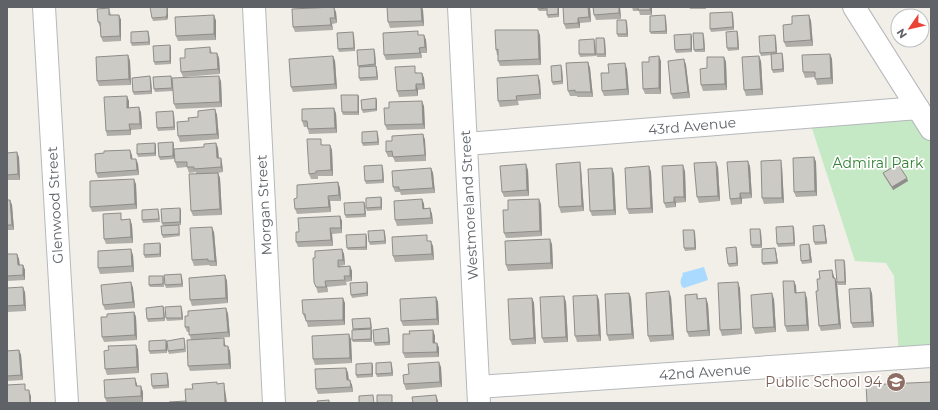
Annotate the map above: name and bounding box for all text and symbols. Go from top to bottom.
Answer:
north arrow [890,8,930,48]
text: N [893,26,910,41]
street label: 43rd Avenue [647,113,737,139]
street label: Westmoreland Street [456,129,482,281]
street label: Glenwood Street [43,146,67,264]
street label: Morgan Street [252,154,276,256]
park label: Admiral Park [833,154,924,172]
street label: 42nd Avenue [658,360,752,384]
school or university icon: Public School 94 [885,371,907,393]
place label: Public School 94 [765,373,883,391]

